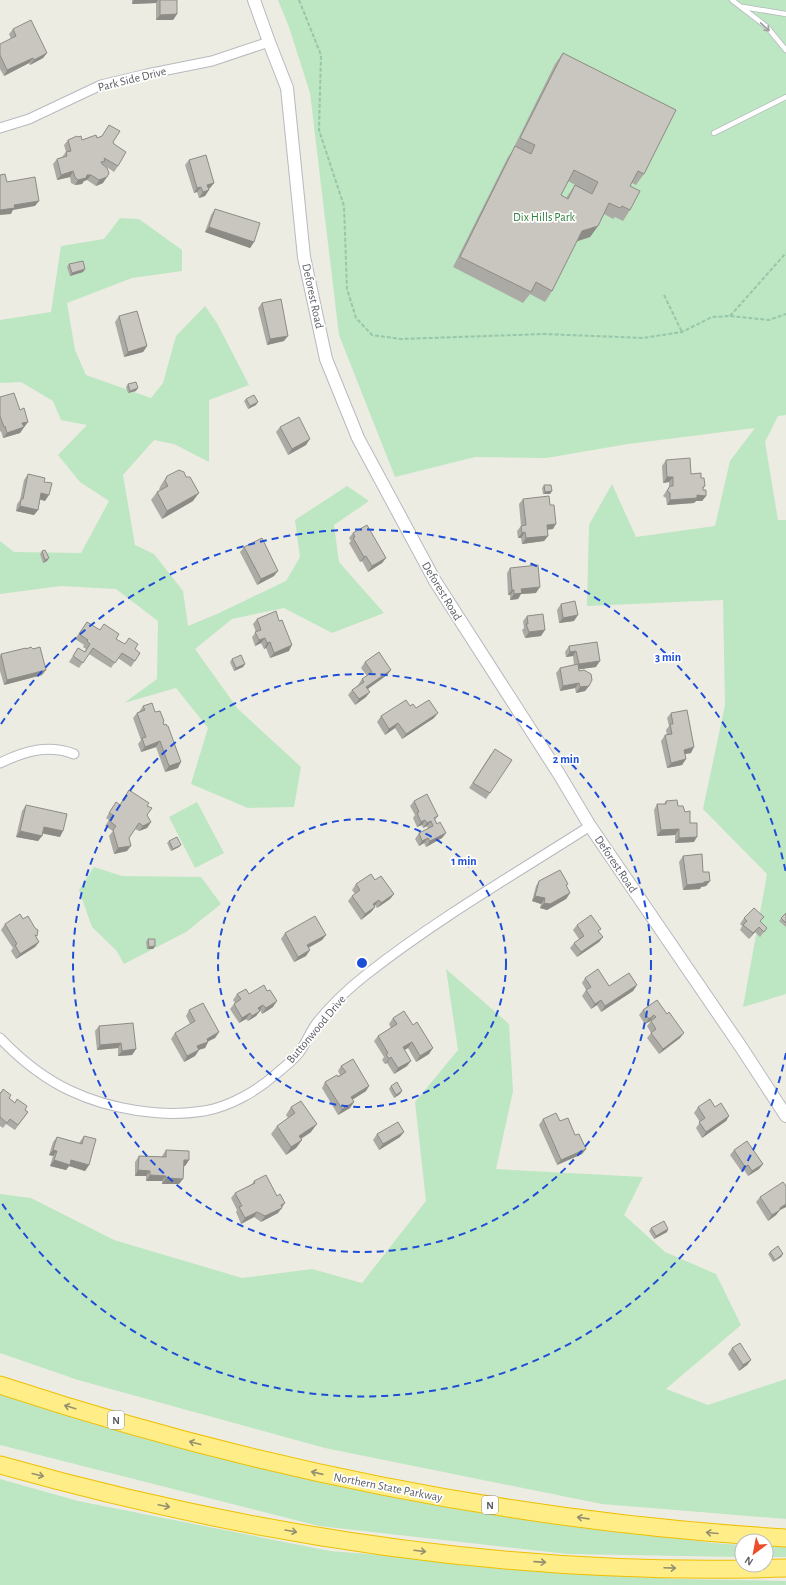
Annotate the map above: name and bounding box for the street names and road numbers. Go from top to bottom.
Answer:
street label: Park Side Drive [97,65,167,93]
street label: Deforest Road [300,262,326,330]
street label: Deforest Road [420,560,464,622]
street label: Deforest Road [593,833,639,895]
street label: Buttonwood Drive [284,993,348,1065]
road number: N [108,1411,124,1429]
street label: Northern State Parkway [332,1471,443,1504]
road number: N [482,1496,498,1514]

